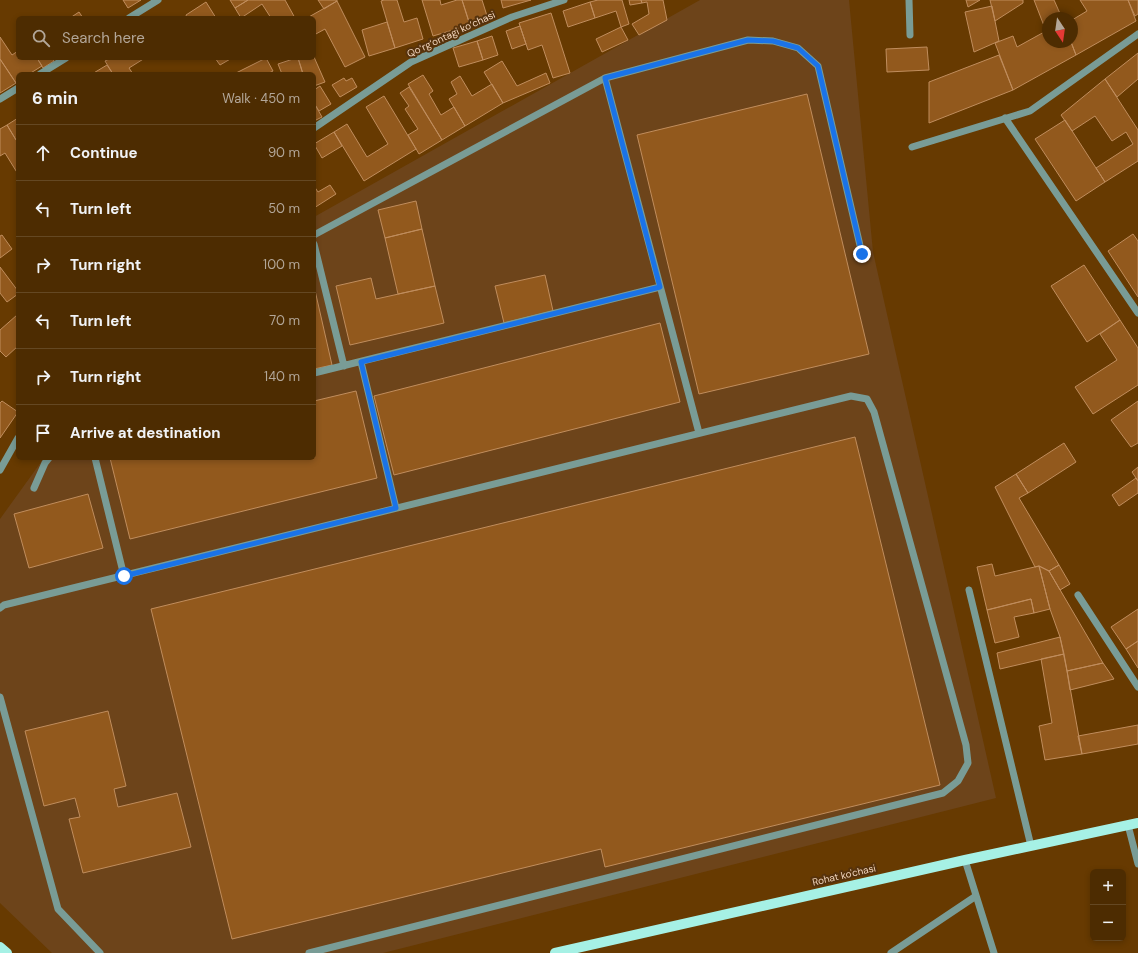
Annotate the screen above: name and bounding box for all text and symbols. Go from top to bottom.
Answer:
street label: Qo‘rg‘ontagi ko‘chasi [405,8,497,60]
north arrow [1042,12,1078,48]
search box [16,16,316,60]
icon: search [30,27,52,49]
text: Search here [62,28,145,48]
text: 6 min [32,87,78,109]
text: Walk · 450 m [222,90,300,107]
icon: ahead [32,142,54,164]
text: Continue [70,143,138,163]
text: 90 m [268,144,300,161]
icon: left [32,198,54,220]
text: Turn left [70,199,131,219]
text: 50 m [268,200,300,217]
route end [853,245,871,263]
icon: right [32,254,54,276]
text: Turn right [70,255,141,275]
text: 100 m [263,256,300,273]
icon: left [32,310,54,332]
text: Turn left [70,311,131,331]
text: 70 m [269,312,300,329]
icon: right [32,366,54,388]
text: Turn right [70,367,141,387]
text: 140 m [264,368,300,385]
icon: arrive [32,422,54,444]
text: Arrive at destination [70,423,221,443]
route start [115,567,133,585]
street label: Rohat ko'chasi [811,861,877,889]
map controls [1090,869,1126,941]
button: + [1090,869,1126,905]
button: − [1090,905,1126,941]

